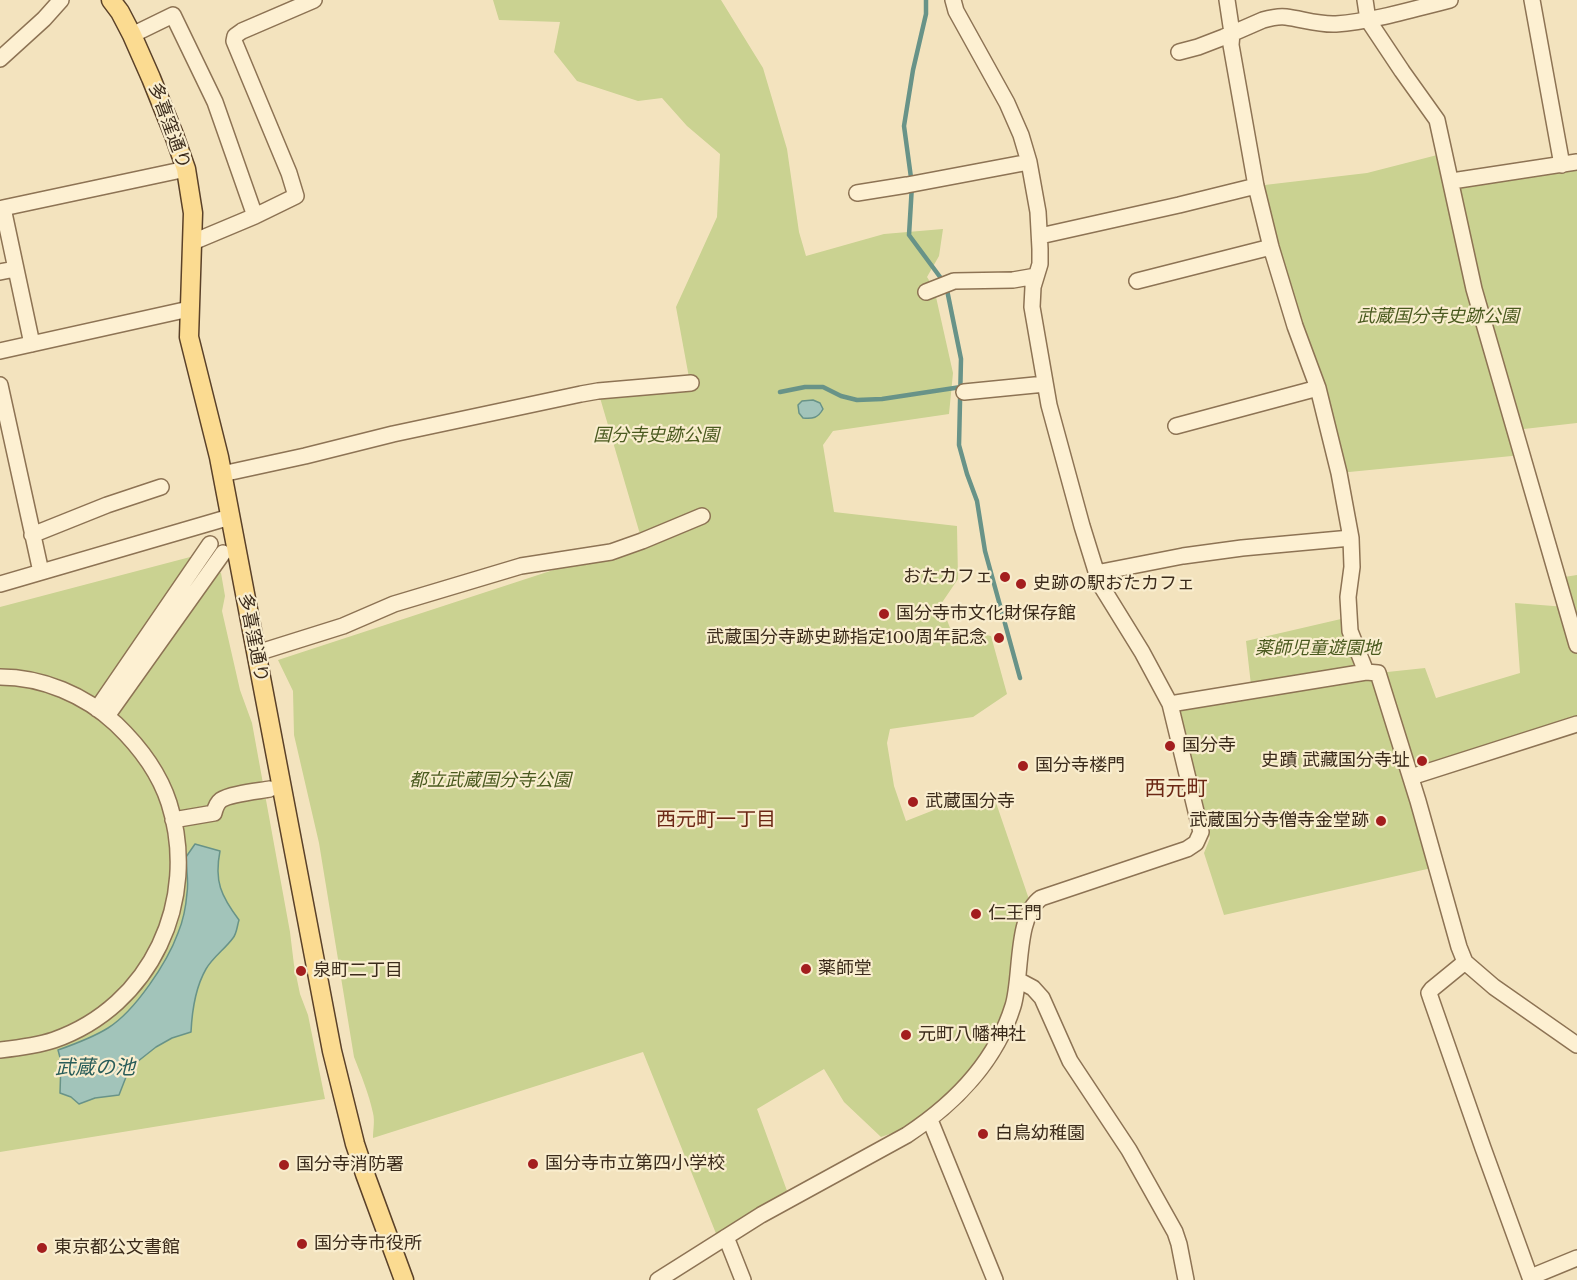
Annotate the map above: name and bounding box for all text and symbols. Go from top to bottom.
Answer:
street label: 多喜窪通り [143,80,195,172]
park label: 武蔵国分寺史跡公園 [1357,306,1519,328]
park label: 国分寺史跡公園 [593,425,719,447]
place label: おたカフェ [903,566,993,588]
marker: おたカフェ [998,570,1012,584]
place label: 史跡の駅おたカフェ [1033,573,1195,595]
marker: 史跡の駅おたカフェ [1014,577,1028,591]
street label: 多喜窪通り [234,592,272,684]
place label: 国分寺市文化財保存館 [896,603,1076,625]
marker: 国分寺市文化財保存館 [877,607,891,621]
place label: 武蔵国分寺跡史跡指定100周年記念 [706,627,987,649]
marker: 武蔵国分寺跡史跡指定100周年記念 [992,631,1006,645]
park label: 薬師児童遊園地 [1255,638,1381,660]
place label: 国分寺 [1182,735,1236,757]
marker: 国分寺 [1163,739,1177,753]
place label: 史蹟 武藏国分寺址 [1261,750,1410,772]
marker: 史蹟 武藏国分寺址 [1415,754,1429,768]
place label: 国分寺楼門 [1035,755,1125,777]
marker: 国分寺楼門 [1016,759,1030,773]
park label: 都立武蔵国分寺公園 [409,770,571,792]
district label: 西元町 [1145,776,1207,802]
place label: 武蔵国分寺 [925,791,1015,813]
marker: 武蔵国分寺 [906,795,920,809]
district label: 西元町一丁目 [656,808,776,832]
place label: 武蔵国分寺僧寺金堂跡 [1189,810,1369,832]
marker: 武蔵国分寺僧寺金堂跡 [1374,814,1388,828]
place label: 仁王門 [988,903,1042,925]
marker: 仁王門 [969,907,983,921]
place label: 薬師堂 [818,958,872,980]
place label: 泉町二丁目 [313,960,403,982]
marker: 薬師堂 [799,962,813,976]
marker: 泉町二丁目 [294,964,308,978]
place label: 元町八幡神社 [918,1024,1026,1046]
marker: 元町八幡神社 [899,1028,913,1042]
water label: 武蔵の池 [55,1056,135,1080]
place label: 白鳥幼稚園 [995,1123,1085,1145]
marker: 白鳥幼稚園 [976,1127,990,1141]
place label: 国分寺市立第四小学校 [545,1153,725,1175]
place label: 国分寺消防署 [296,1154,404,1176]
marker: 国分寺市立第四小学校 [526,1157,540,1171]
marker: 国分寺消防署 [277,1158,291,1172]
place label: 国分寺市役所 [314,1233,422,1255]
place label: 東京都公文書館 [54,1237,180,1259]
marker: 国分寺市役所 [295,1237,309,1251]
marker: 東京都公文書館 [35,1241,49,1255]

